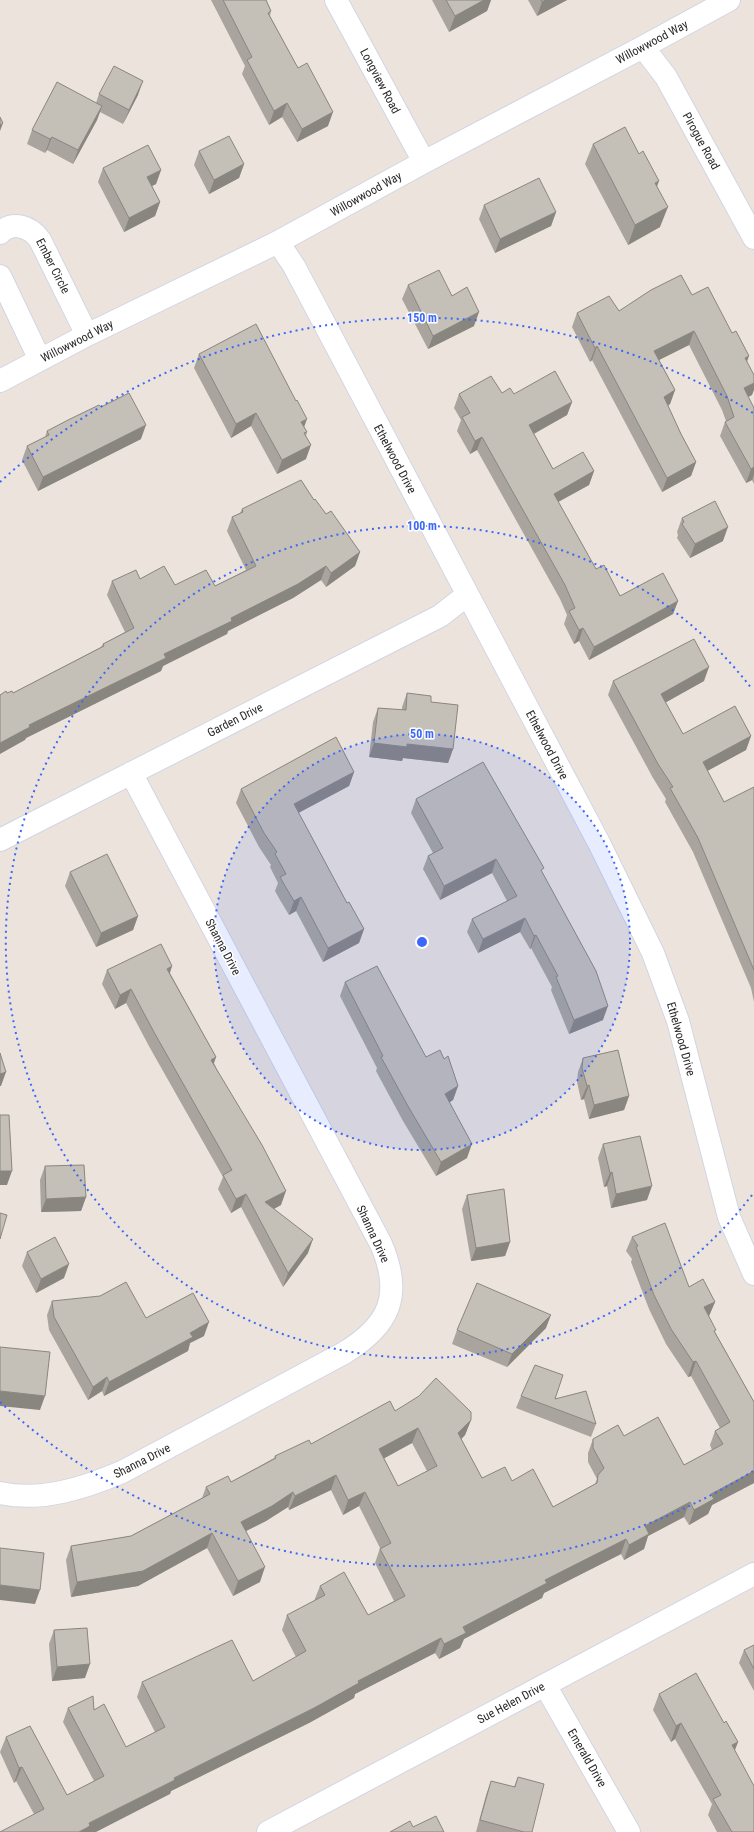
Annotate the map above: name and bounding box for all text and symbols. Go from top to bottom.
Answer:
street label: Willowwood Way [614,17,690,67]
street label: Longview Road [357,46,403,116]
street label: Pirogue Road [680,110,722,172]
street label: Willowwood Way [328,169,404,219]
street label: Ember Circle [33,236,73,296]
text: 150 m [407,311,437,325]
street label: Willowwood Way [38,317,116,365]
street label: Ethelwood Drive [371,422,419,496]
text: 100 m [407,519,437,533]
street label: Garden Drive [205,700,265,740]
street label: Ethelwood Drive [523,708,571,782]
text: 50 m [410,727,434,741]
street label: Shanna Drive [202,916,244,978]
centre of rings [415,935,429,949]
street label: Ethelwood Drive [664,1000,698,1078]
street label: Shanna Drive [354,1203,393,1265]
street label: Shanna Drive [111,1441,173,1481]
street label: Sue Helen Drive [475,1679,547,1727]
street label: Emerald Drive [565,1726,610,1790]

